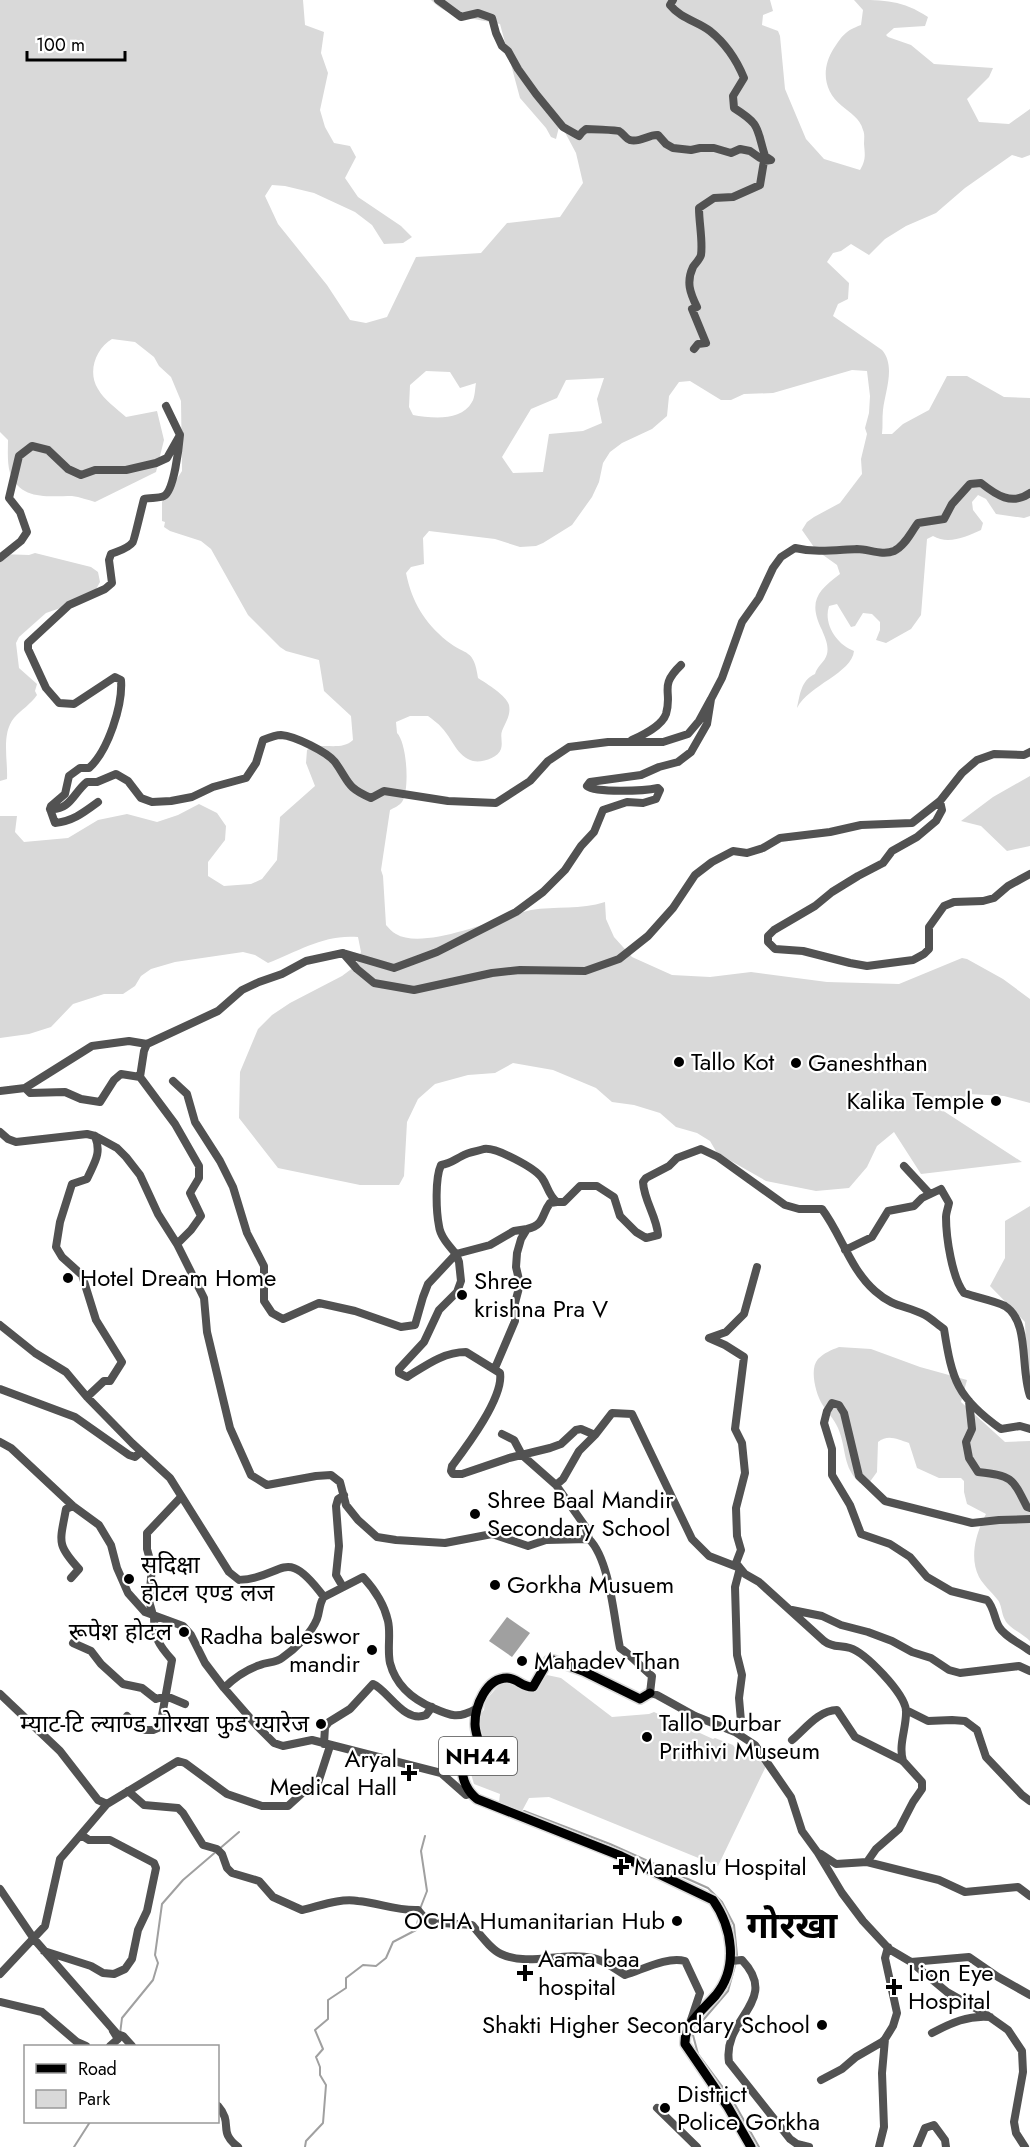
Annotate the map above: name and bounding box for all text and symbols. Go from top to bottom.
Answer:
scale bar [27,24,124,62]
text: 100 m [36,32,85,58]
place label: Tallo Kot [691,1044,775,1079]
place label: Ganeshthan [808,1045,928,1080]
marker: Tallo Kot [672,1055,686,1069]
marker: Ganeshthan [789,1056,803,1070]
place label: Kalika Temple [846,1083,984,1118]
marker: Kalika Temple [989,1094,1003,1108]
place label: Hotel Dream Home [80,1260,276,1295]
place label: Shree krishna Pra V [474,1263,608,1326]
marker: Hotel Dream Home [61,1271,75,1285]
marker: Shree krishna Pra V [455,1288,469,1302]
place label: Shree Baal Mandir Secondary School [487,1482,674,1545]
marker: Shree Baal Mandir Secondary School [468,1507,482,1521]
place label: सदिक्षा होटल एण्ड लज [141,1547,276,1610]
place label: Gorkha Musuem [507,1567,674,1602]
marker: सदिक्षा होटल एण्ड लज [122,1572,136,1586]
marker: Gorkha Musuem [488,1578,502,1592]
place label: रूपेश होटल [69,1614,173,1649]
place label: Radha baleswor mandir [200,1618,361,1681]
marker: रूपेश होटल [177,1625,191,1639]
marker: Radha baleswor mandir [365,1643,379,1657]
place label: Mahadev Than [534,1643,680,1678]
marker: Mahadev Than [515,1654,529,1668]
place label: Tallo Durbar Prithivi Museum [659,1705,820,1768]
place label: म्याट-टि ल्याण्ड गोरखा फुड ग्यारेज [20,1706,310,1741]
marker: म्याट-टि ल्याण्ड गोरखा फुड ग्यारेज [314,1717,328,1731]
marker: Tallo Durbar Prithivi Museum [640,1730,654,1744]
road number: NH44 [439,1737,517,1775]
place label: Aryal Medical Hall [270,1741,397,1804]
marker: Aryal Medical Hall [402,1766,416,1780]
place label: Manaslu Hospital [634,1849,807,1884]
marker: Manaslu Hospital [612,1858,630,1876]
district label: गोरखा [747,1899,839,1951]
place label: OCHA Humanitarian Hub [404,1903,665,1938]
marker: OCHA Humanitarian Hub [670,1914,684,1928]
place label: Aama baa hospital [538,1941,640,2004]
place label: Lion Eye Hospital [908,1955,994,2018]
marker: Aama baa hospital [516,1964,534,1982]
marker: Lion Eye Hospital [885,1978,903,1996]
place label: Shakti Higher Secondary School [482,2007,810,2042]
marker: Shakti Higher Secondary School [815,2018,829,2032]
legend [24,2045,219,2123]
text: Road [78,2056,117,2082]
place label: District Police Gorkha [677,2076,820,2139]
text: Park [78,2086,110,2112]
marker: District Police Gorkha [658,2101,672,2115]

